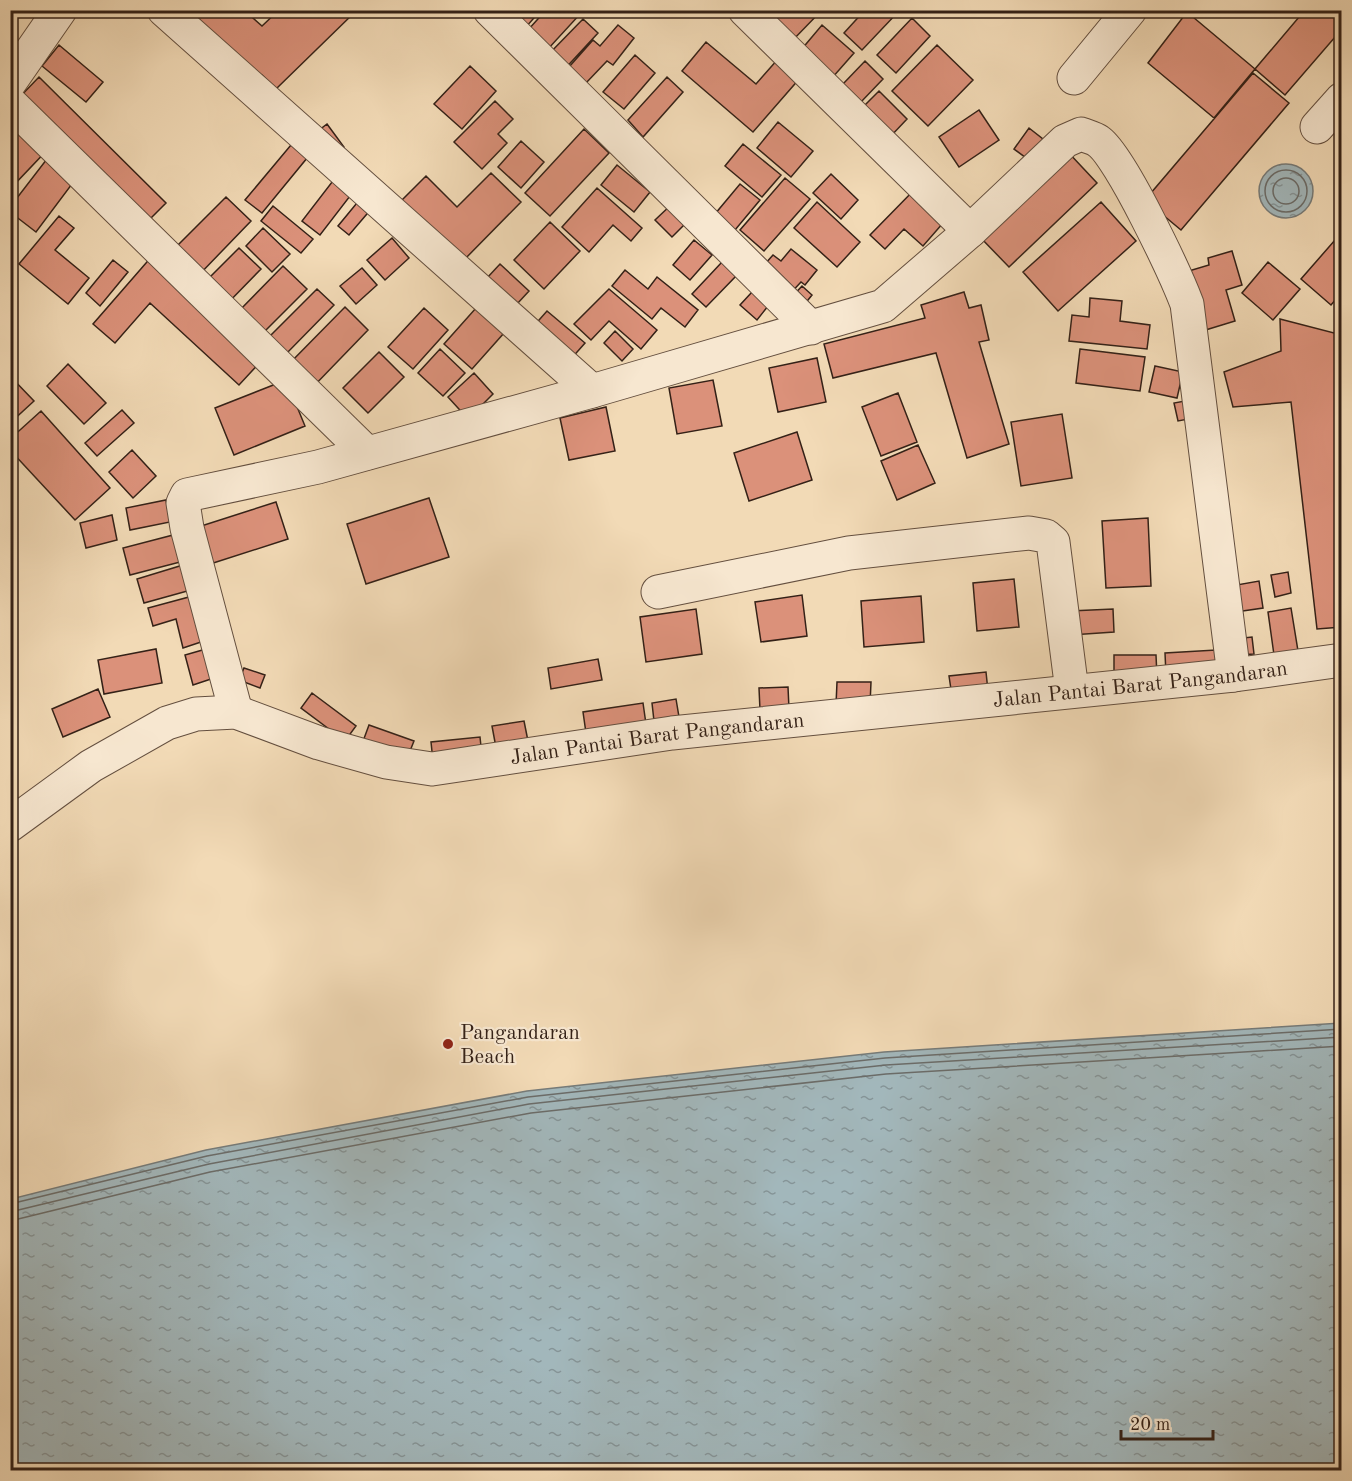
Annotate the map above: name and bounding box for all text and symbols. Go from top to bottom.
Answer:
street label: Jalan Pantai Barat Pangandaran [992,659,1289,712]
street label: Jalan Pantai Barat Pangandaran [509,710,805,769]
place label: Pangandaran Beach [460,1023,580,1068]
marker: Pangandaran Beach [441,1037,455,1051]
scale bar [1121,1403,1212,1441]
text: 20 m [1130,1416,1170,1434]

